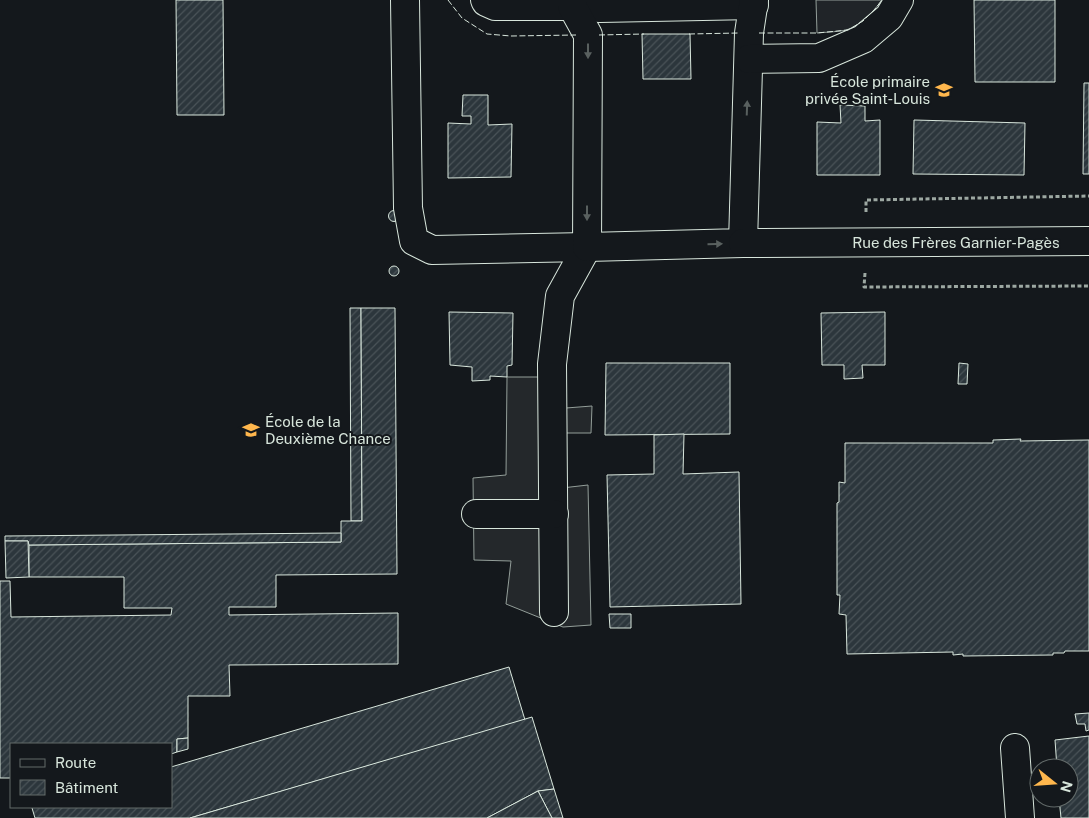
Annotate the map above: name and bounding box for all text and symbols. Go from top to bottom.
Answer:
one-way arrow [584,43,592,59]
place label: École primaire privée Saint-Louis [805,73,930,107]
school or university icon: École primaire privée Saint-Louis [934,80,954,100]
one-way arrow [744,100,752,116]
one-way arrow [583,205,591,221]
street label: Rue des Frères Garnier-Pagès [852,234,1060,251]
one-way arrow [708,239,724,247]
place label: École de la Deuxième Chance [265,413,391,447]
school or university icon: École de la Deuxième Chance [241,420,261,440]
legend [10,743,172,808]
text: Route [55,754,96,771]
north arrow [1029,758,1079,808]
text: Bâtiment [55,779,118,796]
text: N [1057,779,1076,794]

